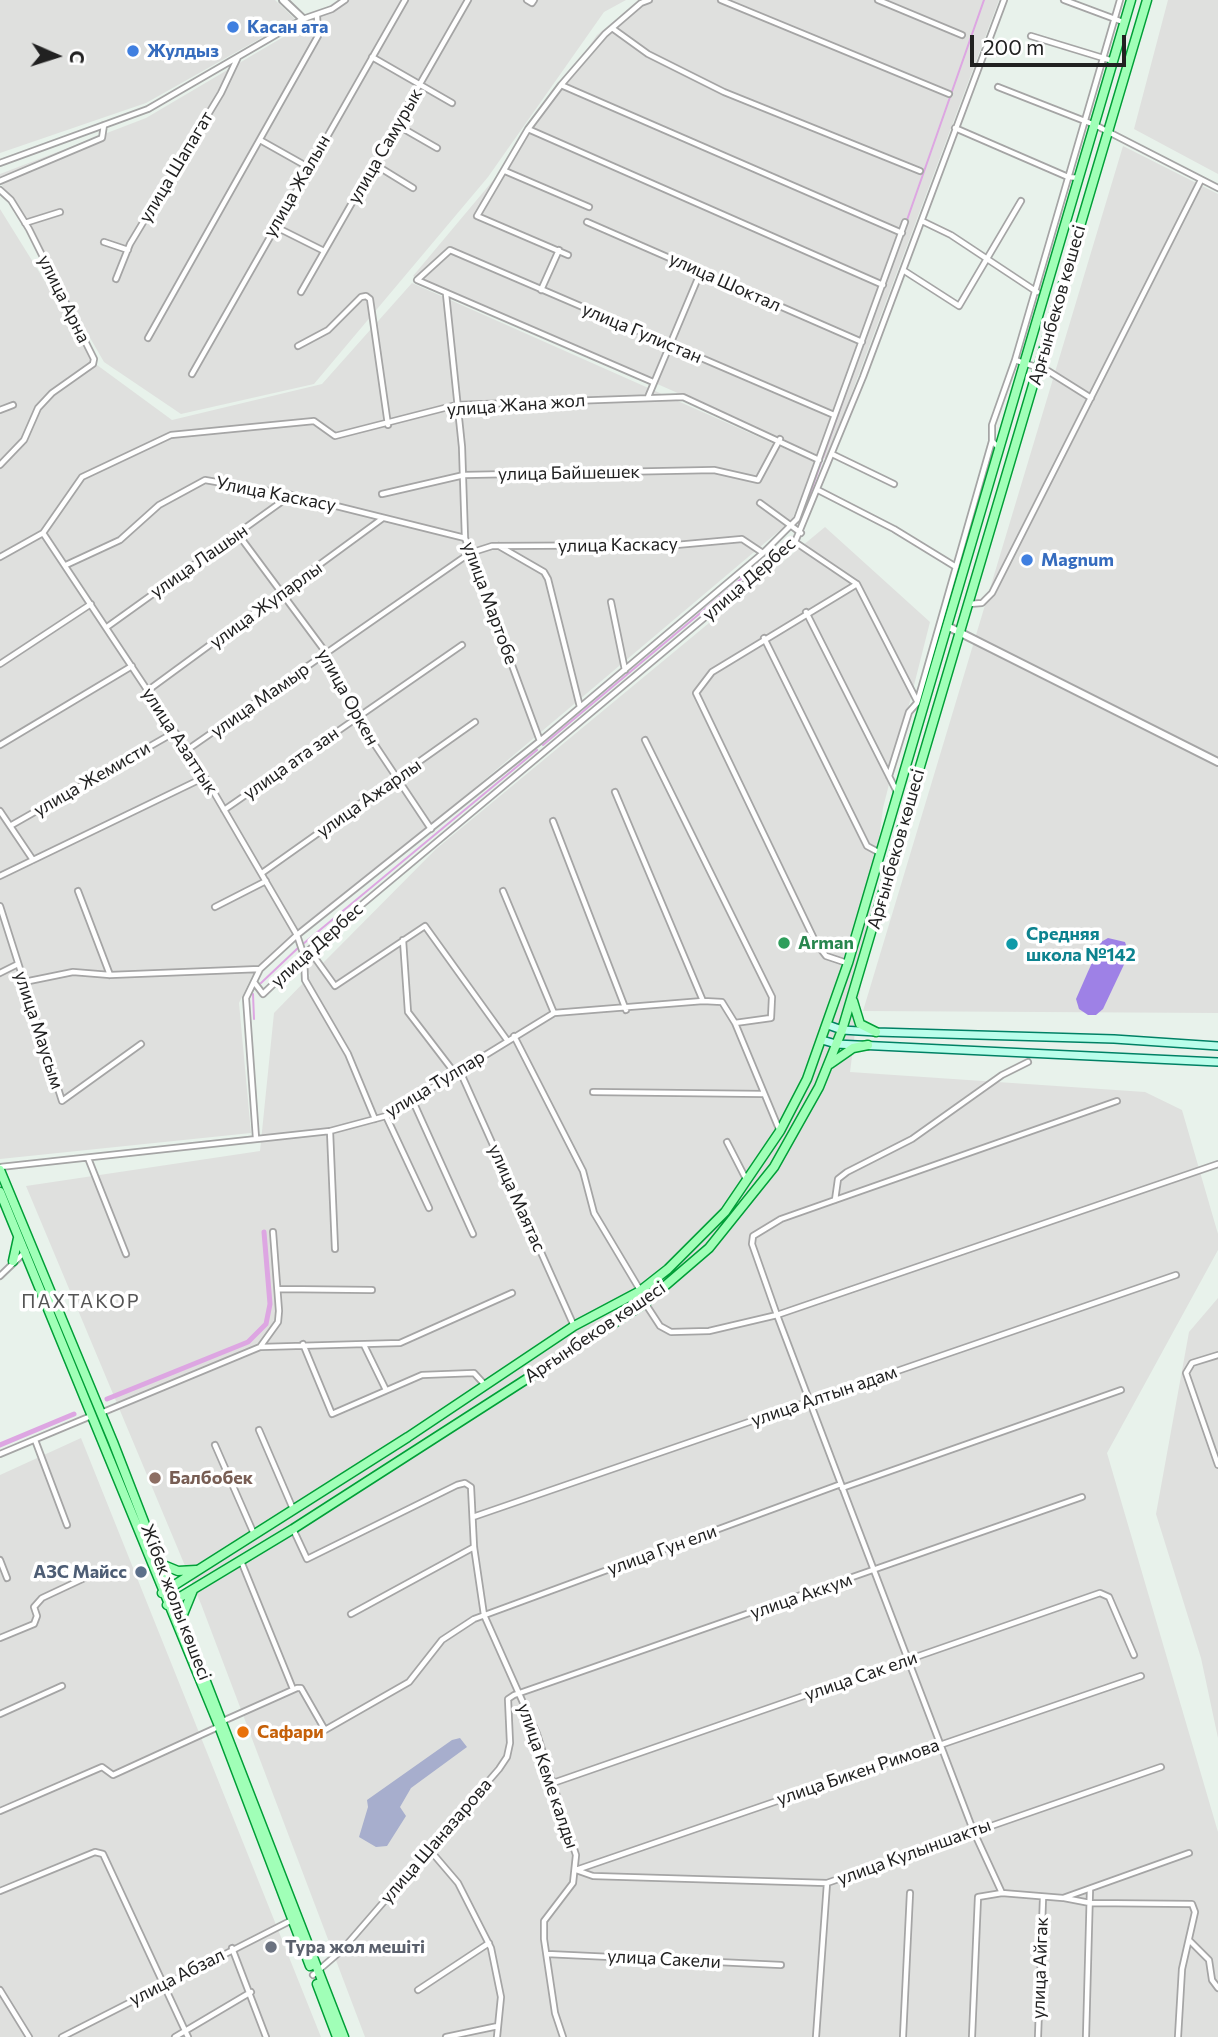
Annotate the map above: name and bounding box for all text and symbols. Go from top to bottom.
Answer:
place label: Касан ата [247,16,328,38]
marker: Касан ата [225,19,241,35]
north arrow [21,21,91,91]
scale bar [973,21,1129,65]
text: 200 m [983,34,1044,59]
place label: Жулдыз [147,40,219,62]
marker: Жулдыз [125,43,141,59]
text: С [66,50,89,64]
street label: улица Самурык [343,84,427,208]
street label: улица Шапагат [134,107,218,227]
street label: улица Жалын [259,131,335,241]
street label: Арғынбеков көшесі [1024,222,1090,388]
street label: улица Шоктал [666,248,784,316]
street label: улица Арна [33,251,95,347]
street label: улица Гулистан [579,298,705,368]
street label: улица Жана жол [446,389,586,421]
street label: улица Байшешек [498,461,640,485]
street label: Улица Каскасу [214,472,338,516]
street label: улица Лашын [146,520,252,602]
street label: улица Каскасу [558,533,678,557]
street label: улица Дербес [698,533,800,625]
street label: улица Мартобе [458,539,522,667]
place label: Magnum [1041,549,1114,571]
marker: Magnum [1019,552,1035,568]
street label: улица Жупарлы [206,557,326,653]
street label: улица Оркен [313,645,383,749]
street label: улица Мамыр [207,658,313,742]
street label: улица Азаттык [138,684,222,798]
street label: улица ата зан [239,722,343,804]
street label: улица Жемисти [30,737,154,821]
street label: улица Ажарлы [313,754,425,842]
street label: Арғынбеков көшесі [863,766,929,932]
street label: улица Дербес [267,898,367,992]
place label: Средняя школа №142 [1026,923,1136,965]
place label: Arman [798,932,854,954]
marker: Arman [776,935,792,951]
marker: Средняя школа №142 [1004,936,1020,952]
street label: улица Маусым [10,968,68,1092]
street label: улица Тулпар [381,1046,489,1122]
street label: улица Маятас [484,1141,550,1255]
street label: Арғынбеков көшесі [520,1277,670,1387]
district label: ПАХТАКОР [22,1291,140,1313]
street label: улица Алтын адам [748,1361,900,1431]
place label: Балбобек [169,1467,253,1489]
marker: Балбобек [147,1470,163,1486]
street label: улица Гун ели [604,1520,720,1580]
street label: Жібек жолы көшесі [136,1521,216,1683]
place label: АЗС Майсс [33,1561,127,1583]
marker: АЗС Майсс [133,1564,149,1580]
street label: улица Аккум [747,1568,855,1624]
street label: улица Сак ели [802,1647,920,1705]
street label: улица Кеме калды [513,1700,583,1852]
place label: Сафари [257,1721,324,1743]
marker: Сафари [235,1724,251,1740]
street label: улица Бикен Римова [774,1734,942,1810]
street label: улица Шаназарова [376,1774,496,1908]
street label: улица Кулыншакты [834,1814,994,1890]
street label: улица Айгак [1027,1917,1053,2019]
place label: Тура жол мешіті [285,1936,425,1958]
marker: Тура жол мешіті [263,1939,279,1955]
street label: улица Абзал [126,1944,228,2010]
street label: улица Сакели [607,1945,721,1973]

